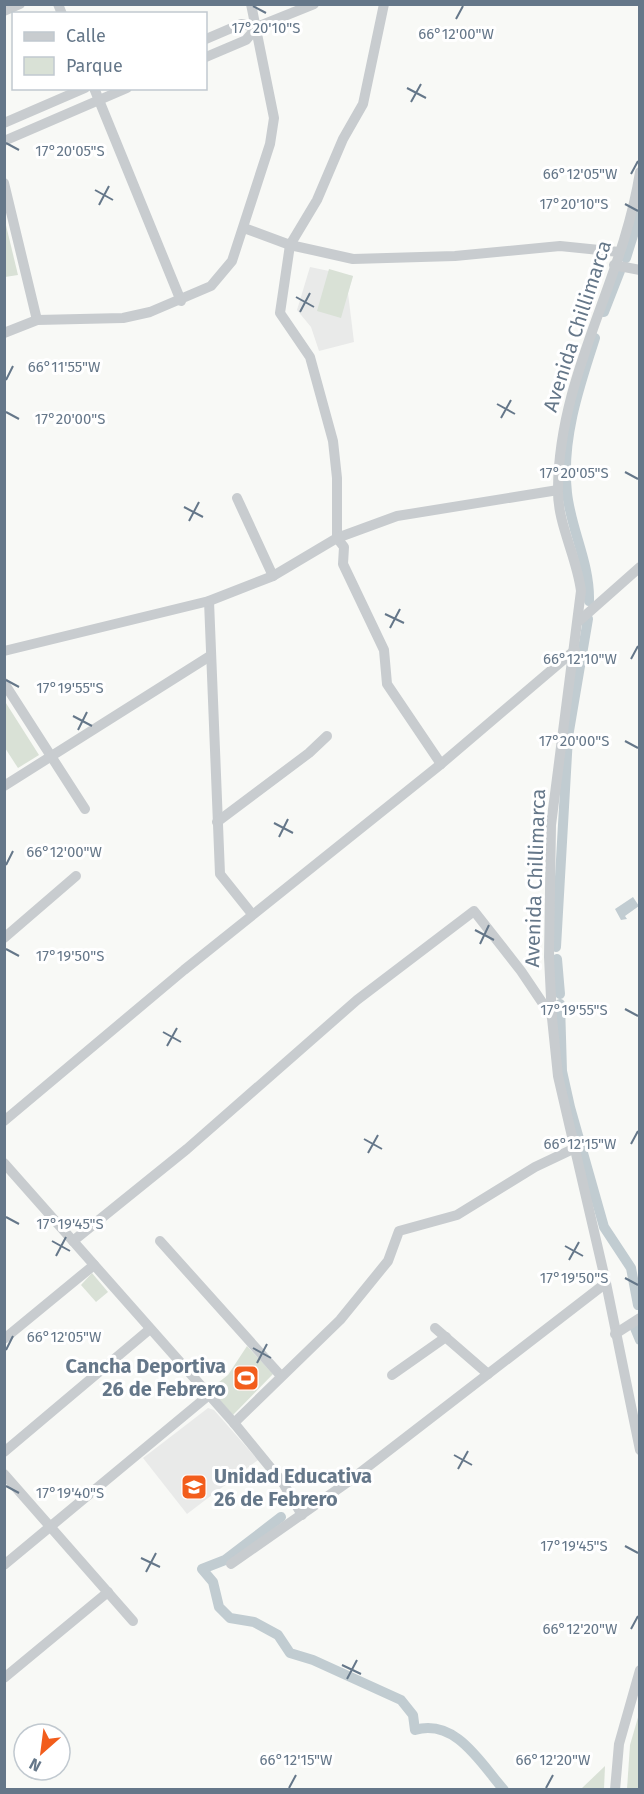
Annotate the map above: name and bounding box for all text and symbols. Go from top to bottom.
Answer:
legend [12,12,207,90]
text: 17°20'10"S [232,19,300,37]
text: Calle [66,25,106,47]
text: 66°12'00"W [418,25,494,43]
text: Parque [66,55,123,77]
text: 17°20'05"S [35,142,105,160]
text: 66°12'05"W [543,165,618,183]
text: 17°20'10"S [540,195,608,213]
street label: Avenida Chillimarca [538,237,616,415]
text: 66°11'55"W [28,358,101,376]
text: 17°20'00"S [35,410,105,428]
text: 17°20'05"S [539,464,609,482]
text: 66°12'10"W [543,650,618,668]
text: 17°19'55"S [36,679,104,697]
text: 17°20'00"S [539,732,609,750]
street label: Avenida Chillimarca [520,788,550,968]
text: 66°12'00"W [26,843,102,861]
text: 17°19'50"S [36,947,104,965]
text: 17°19'55"S [540,1001,608,1019]
text: 66°12'15"W [544,1135,617,1153]
text: 17°19'45"S [36,1215,104,1233]
text: 17°19'50"S [540,1269,608,1287]
text: 66°12'05"W [27,1328,102,1346]
place label: Cancha Deportiva 26 de Febrero [66,1354,226,1401]
sports icon: Cancha Deportiva 26 de Febrero [231,1363,261,1393]
place label: Unidad Educativa 26 de Febrero [214,1464,372,1511]
school or university icon: Unidad Educativa 26 de Febrero [179,1472,209,1502]
text: 17°19'40"S [36,1484,104,1502]
text: 17°19'45"S [540,1537,608,1555]
text: 66°12'20"W [543,1620,618,1638]
north arrow [12,1722,72,1782]
text: 66°12'15"W [260,1751,333,1769]
text: 66°12'20"W [516,1751,591,1769]
text: N [26,1754,44,1776]

